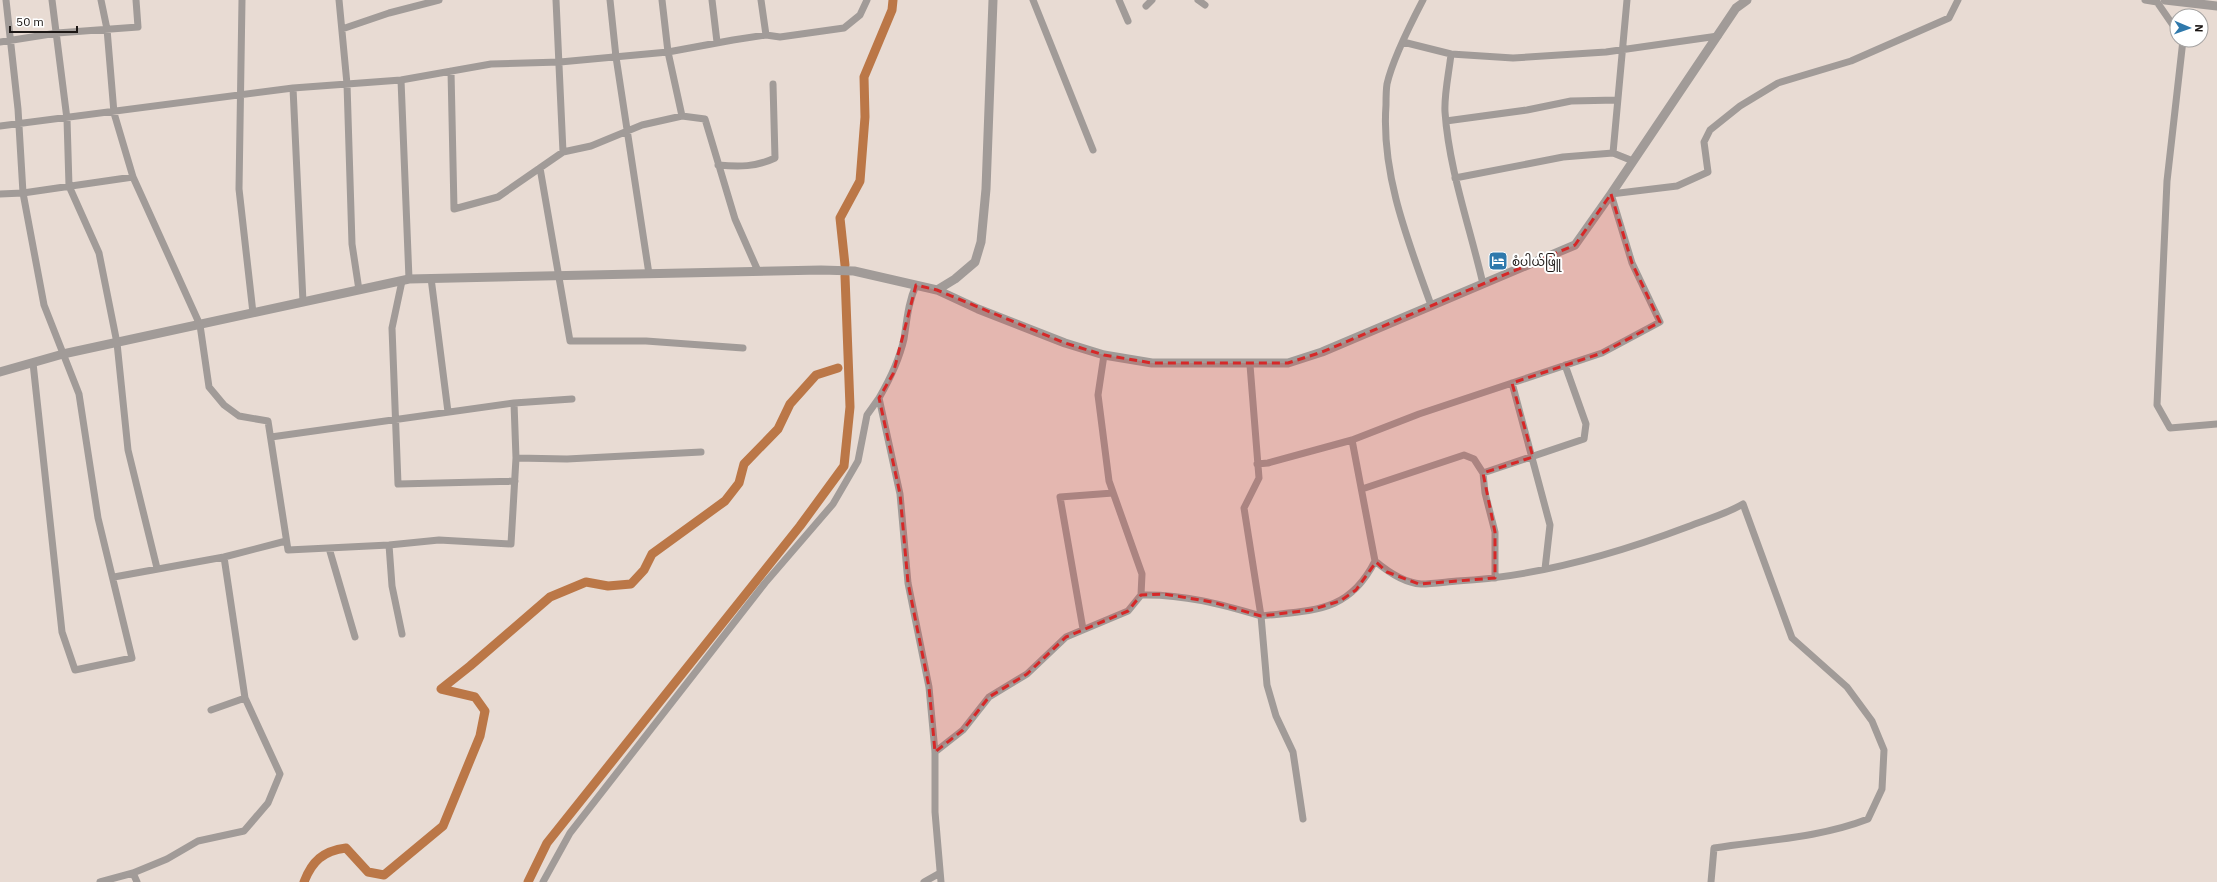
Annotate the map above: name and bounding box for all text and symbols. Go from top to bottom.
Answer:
scale bar [10,8,77,34]
north arrow [2169,8,2209,48]
text: 50 m [16,14,44,29]
text: N [2192,24,2206,33]
hotel icon: စံပါယ်ဖြူ [1487,250,1509,272]
place label: စံပါယ်ဖြူ [1512,253,1562,272]

